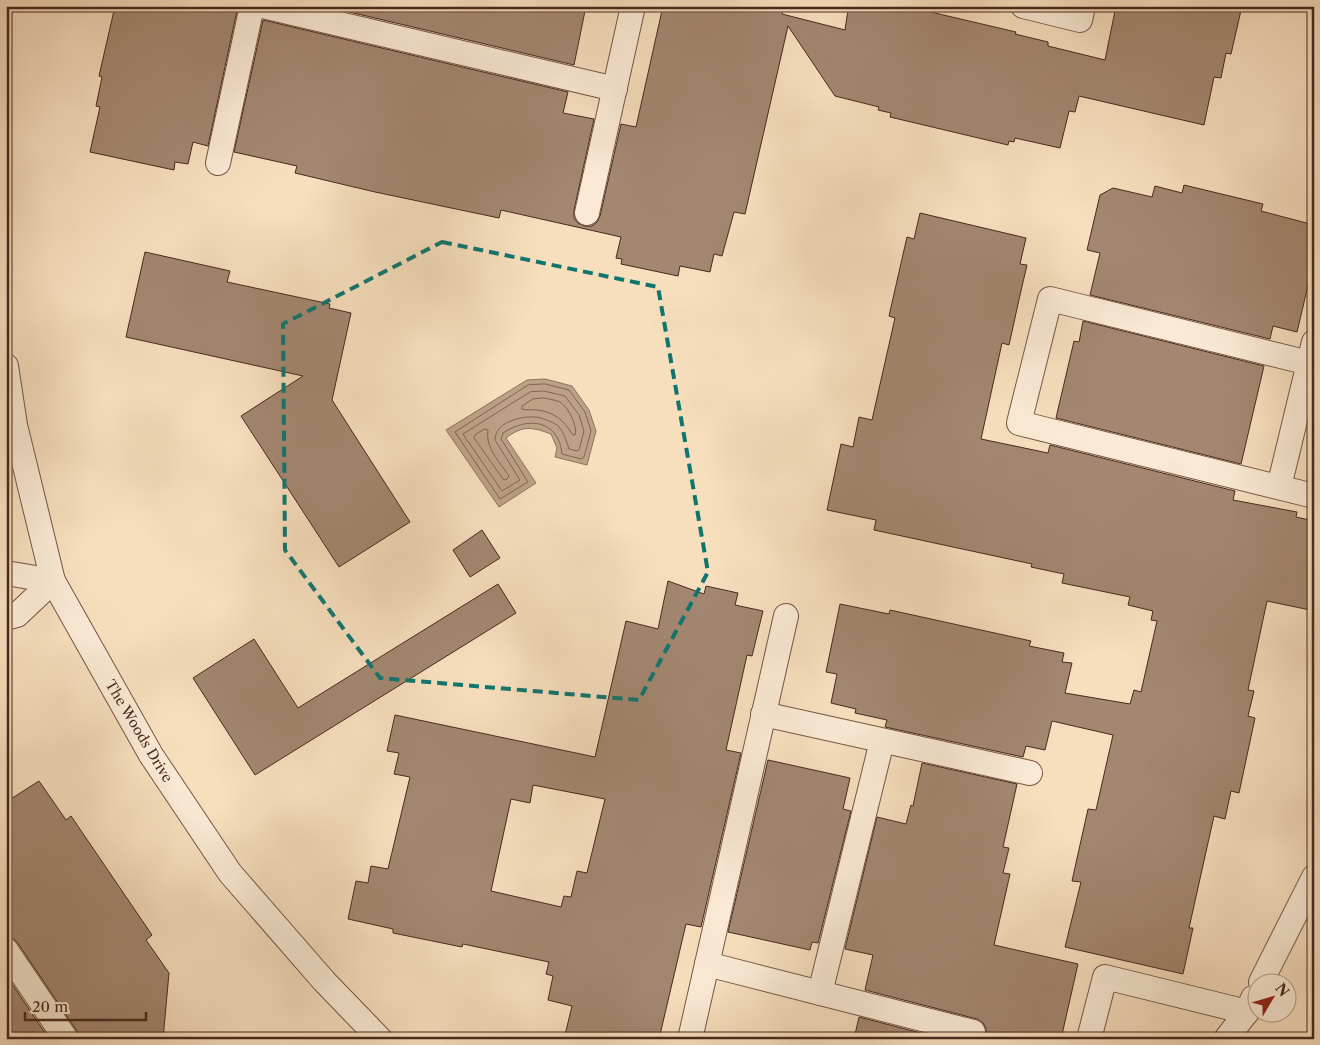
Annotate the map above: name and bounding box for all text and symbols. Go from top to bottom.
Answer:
street label: The Woods Drive [101,677,177,786]
north arrow [1248,972,1298,1022]
text: N [1271,980,1293,1000]
scale bar [25,990,146,1022]
text: 20 m [32,997,68,1016]

